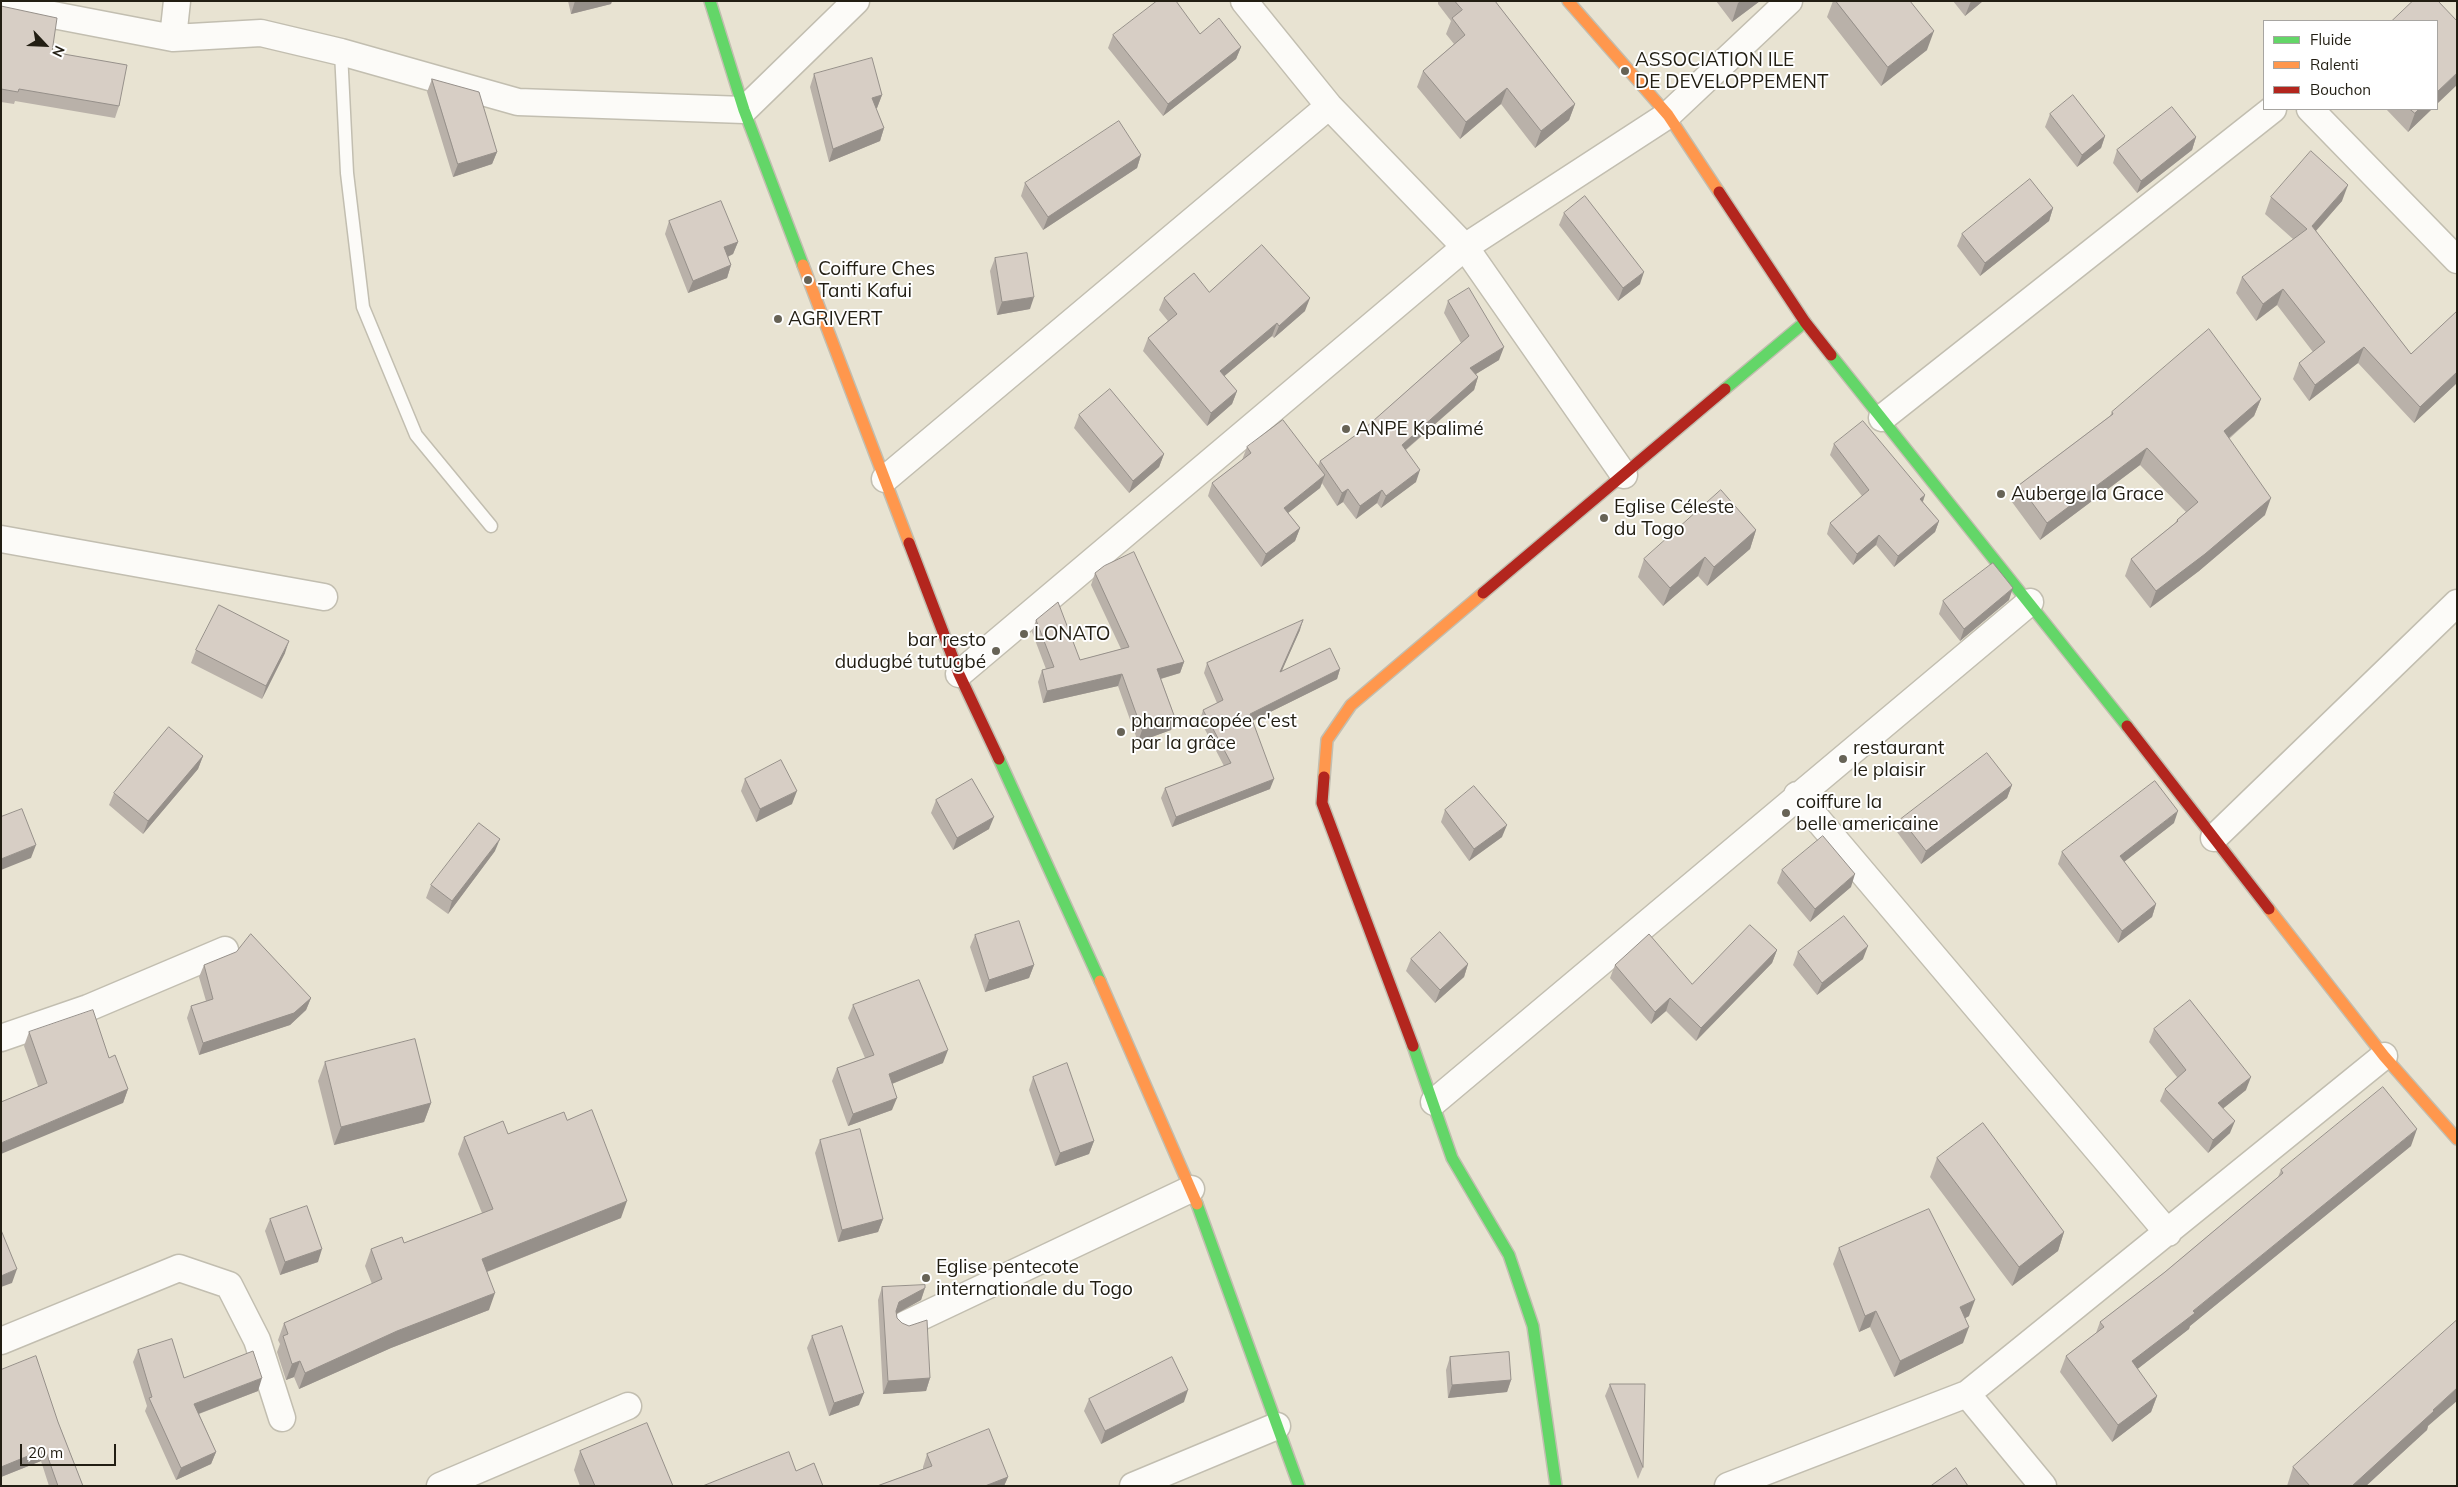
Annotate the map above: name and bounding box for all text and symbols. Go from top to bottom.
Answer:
north arrow [20,20,70,70]
legend [2263,20,2438,110]
text: Fluide [2310,30,2351,49]
text: N [48,43,69,60]
place label: ASSOCIATION ILE DE DEVELOPPEMENT [1635,49,1828,93]
text: Ralenti [2310,55,2359,74]
marker: ASSOCIATION ILE DE DEVELOPPEMENT [1619,65,1631,77]
text: Bouchon [2310,80,2371,99]
place label: Coiffure Ches Tanti Kafui [818,258,935,302]
marker: Coiffure Ches Tanti Kafui [802,274,814,286]
place label: AGRIVERT [788,308,882,330]
marker: AGRIVERT [772,313,784,325]
place label: ANPE Kpalimé [1356,418,1484,440]
marker: ANPE Kpalimé [1340,423,1352,435]
place label: Auberge la Grace [2011,483,2164,505]
marker: Auberge la Grace [1995,488,2007,500]
place label: Eglise Céleste du Togo [1614,496,1734,540]
marker: Eglise Céleste du Togo [1598,512,1610,524]
place label: LONATO [1034,623,1110,645]
marker: LONATO [1018,628,1030,640]
place label: bar resto dudugbé tutugbé [835,629,986,673]
marker: bar resto dudugbé tutugbé [990,645,1002,657]
place label: pharmacopée c'est par la grâce [1131,710,1297,754]
marker: pharmacopée c'est par la grâce [1115,726,1127,738]
place label: restaurant le plaisir [1853,737,1944,781]
marker: restaurant le plaisir [1837,753,1849,765]
place label: coiffure la belle americaine [1796,791,1939,835]
marker: coiffure la belle americaine [1780,807,1792,819]
place label: Eglise pentecote internationale du Togo [936,1256,1133,1300]
marker: Eglise pentecote internationale du Togo [920,1272,932,1284]
scale bar [22,1434,119,1466]
text: 20 m [28,1443,63,1462]

